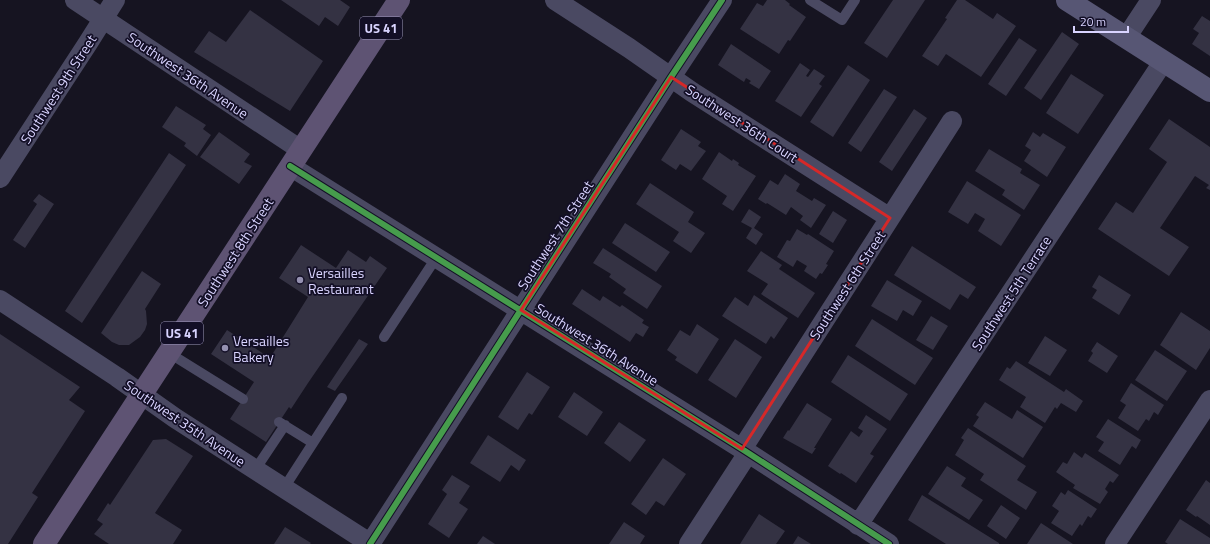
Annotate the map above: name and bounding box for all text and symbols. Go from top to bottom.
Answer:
scale bar [1074,8,1128,34]
text: 20 m [1080,12,1106,31]
road number: US 41 [360,17,402,39]
street label: Southwest 36th Avenue [123,27,253,123]
street label: Southwest 9th Street [15,30,101,148]
street label: Southwest 36th Court [682,79,802,167]
street label: Southwest 7th Street [512,176,598,294]
street label: Southwest 8th Street [192,193,278,311]
street label: Southwest 6th Street [804,226,890,344]
street label: Southwest 5th Terrace [966,231,1056,355]
place label: Versailles Restaurant [308,262,374,299]
marker: Versailles Restaurant [295,275,305,285]
street label: Southwest 36th Avenue [531,297,663,391]
road number: US 41 [161,322,203,344]
place label: Versailles Bakery [233,330,289,367]
marker: Versailles Bakery [220,343,230,353]
street label: Southwest 35th Avenue [120,375,250,471]

